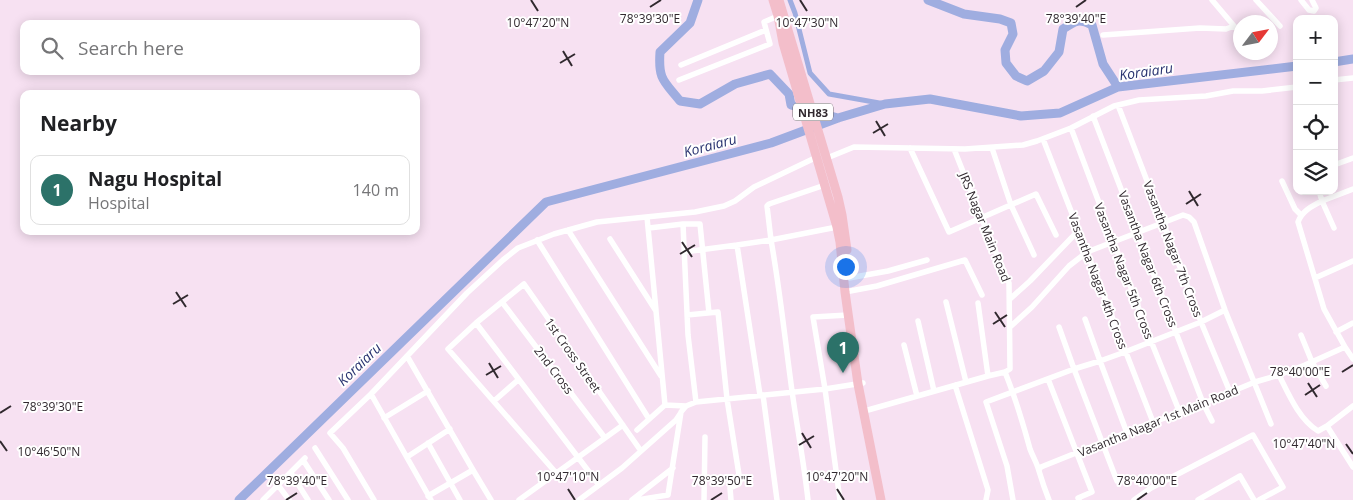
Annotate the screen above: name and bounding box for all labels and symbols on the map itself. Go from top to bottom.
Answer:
text: 78°39'30"E [620,10,680,27]
text: 78°39'40"E [1046,10,1106,27]
text: 10°47'20"N [507,14,569,31]
text: 10°47'30"N [776,14,838,31]
north arrow [1233,15,1278,60]
water label: Koraiaru [1118,58,1174,84]
road number: NH83 [793,104,833,120]
water label: Koraiaru [681,129,739,161]
street label: JRS Nagar Main Road [955,169,1015,284]
street label: Vasantha Nagar 7th Cross [1139,178,1207,320]
street label: Vasantha Nagar 6th Cross [1114,188,1182,330]
street label: Vasantha Nagar 5th Cross [1090,200,1158,342]
street label: Vasantha Nagar 4th Cross [1064,210,1132,352]
your location [833,254,859,280]
street label: 1st Cross Street [541,314,605,396]
pin: 1 [827,332,859,373]
water label: Koraiaru [333,338,385,390]
street label: 2nd Cross [530,343,578,398]
text: 78°40'00"E [1270,363,1330,380]
street label: Vasantha Nagar 1st Main Road [1075,381,1241,461]
text: 78°39'30"E [23,398,83,415]
text: 10°47'40"N [1273,435,1335,452]
text: 10°46'50"N [18,443,80,460]
text: 10°47'10"N [537,468,599,485]
text: 10°47'20"N [806,468,868,485]
text: 78°39'40"E [267,472,327,489]
text: 78°39'50"E [692,472,752,489]
text: 78°40'00"E [1117,472,1177,489]

